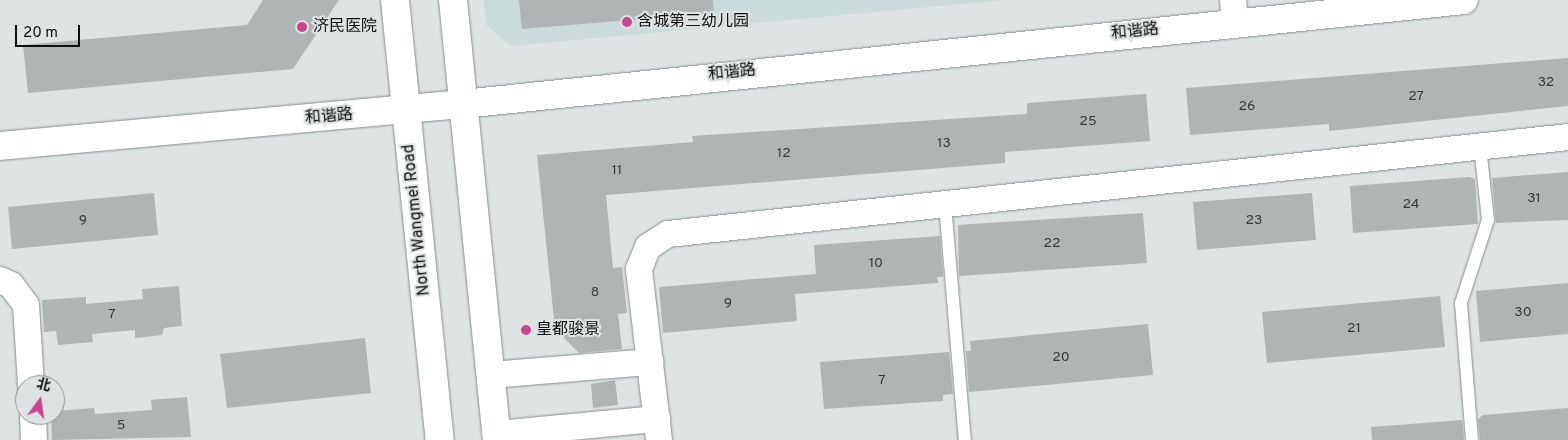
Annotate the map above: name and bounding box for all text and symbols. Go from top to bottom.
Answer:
place label: 含城第三幼儿园 [637,12,749,32]
scale bar [18,15,82,47]
marker: 含城第三幼儿园 [621,16,633,28]
place label: 济民医院 [313,17,377,37]
marker: 济民医院 [295,20,309,34]
street label: 和谐路 [1110,20,1160,44]
text: 20 m [23,24,58,43]
street label: 和谐路 [707,61,757,85]
house number: 32 [1538,75,1554,91]
house number: 27 [1408,89,1424,105]
house number: 26 [1239,99,1255,115]
street label: 和谐路 [304,105,354,129]
house number: 25 [1079,114,1097,130]
house number: 13 [937,136,951,152]
street label: North Wangmei Road [399,143,435,297]
house number: 12 [777,146,791,162]
house number: 11 [612,163,622,179]
house number: 31 [1527,191,1541,207]
house number: 24 [1402,197,1420,213]
house number: 9 [79,213,87,229]
house number: 23 [1246,213,1262,229]
house number: 22 [1043,236,1061,252]
house number: 10 [869,256,883,272]
house number: 8 [591,285,599,301]
house number: 9 [724,296,732,312]
house number: 30 [1514,305,1532,321]
house number: 7 [108,307,116,323]
place label: 皇都骏景 [536,320,600,340]
house number: 21 [1347,321,1361,337]
marker: 皇都骏景 [520,324,532,336]
house number: 20 [1052,350,1070,366]
house number: 7 [878,373,886,389]
north arrow [15,375,65,425]
text: 北 [35,376,52,396]
house number: 5 [117,418,125,434]

